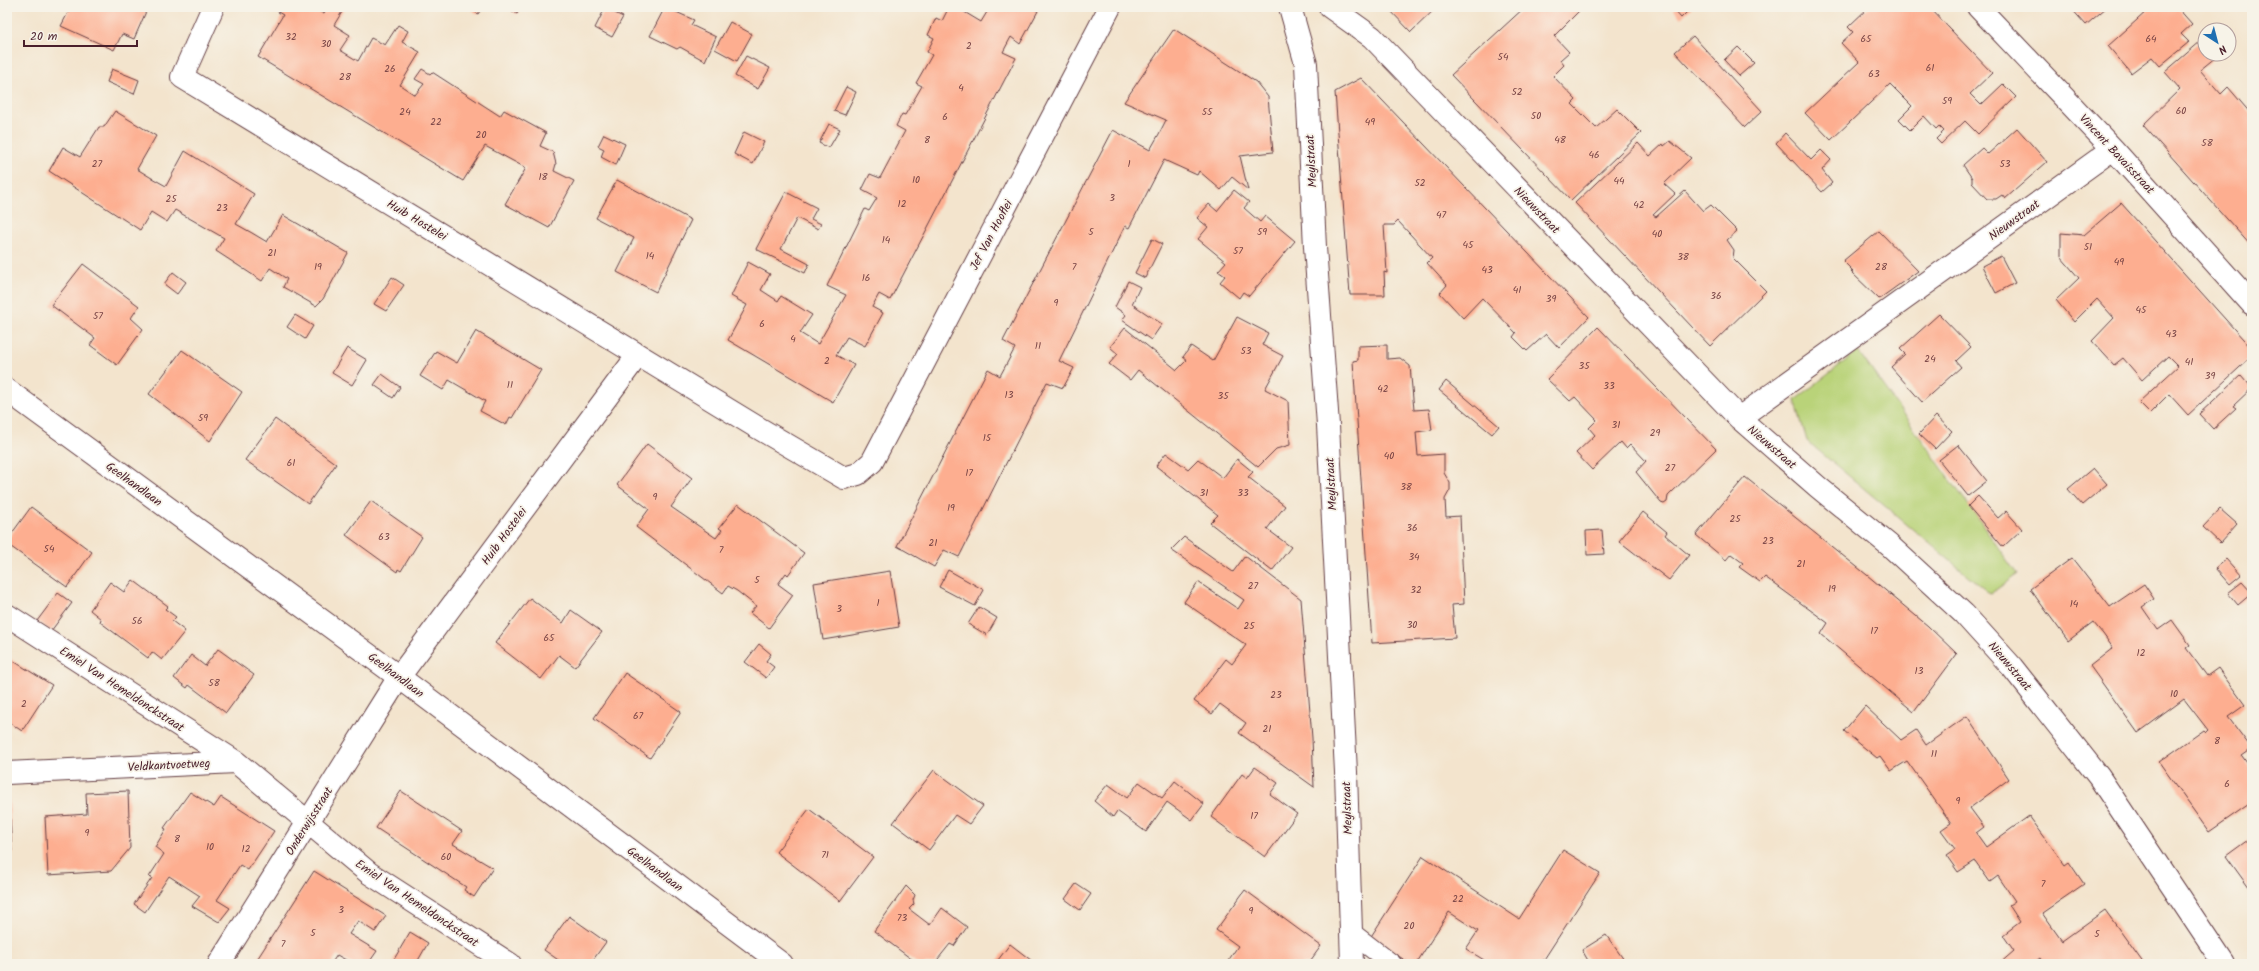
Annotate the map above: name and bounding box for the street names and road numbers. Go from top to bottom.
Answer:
street label: Vincent Bavaisstraat [2074,110,2159,199]
street label: Meylstraat [1301,134,1322,188]
street label: Nieuwstraat [1509,182,1565,239]
street label: Huib Hostelei [383,195,452,247]
street label: Nieuwstraat [1984,195,2044,246]
street label: Jef Van Hooflei [965,196,1018,274]
street label: Nieuwstraat [1743,421,1801,474]
street label: Geelhandlaan [101,457,166,512]
street label: Meylstraat [1321,457,1342,511]
street label: Huib Hostelei [477,502,533,569]
street label: Nieuwstraat [1983,637,2036,696]
street label: Emiel Van Hemeldonckstraat [56,642,188,737]
street label: Geelhandlaan [364,648,428,703]
street label: Veldkantvoetweg [127,754,211,777]
street label: Meylstraat [1337,781,1358,835]
street label: Onderwijsstraat [281,783,338,859]
street label: Geelhandlaan [623,842,687,897]
street label: Emiel Van Hemeldonckstraat [351,855,483,952]

